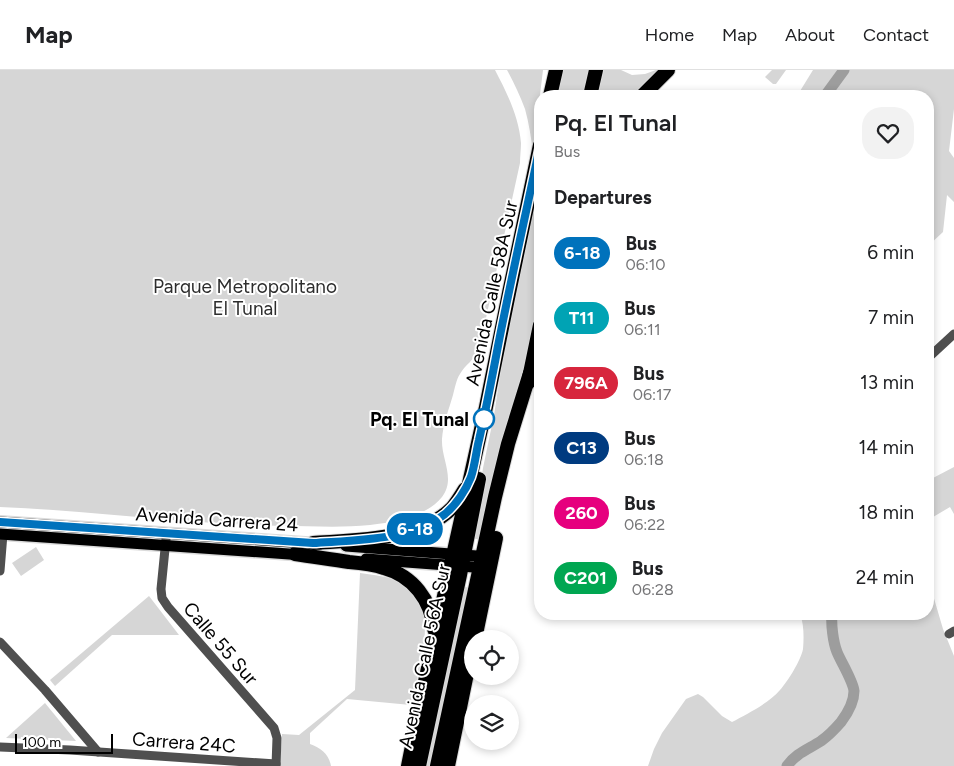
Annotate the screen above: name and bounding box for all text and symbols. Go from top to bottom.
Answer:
text: Map [25,20,73,49]
text: Home [645,24,694,46]
text: Map [722,24,757,46]
text: About [785,24,835,46]
text: Contact [863,24,929,46]
button: heart [862,107,914,159]
text: Pq. El Tunal [554,108,677,137]
text: Bus [554,142,580,161]
text: Departures [554,186,652,209]
street label: Avenida Calle 58A Sur [461,198,522,388]
text: Bus [625,232,657,255]
text: 6 min [867,241,914,264]
text: 6-18 [564,242,600,264]
text: 06:10 [625,255,666,274]
park label: Parque Metropolitano El Tunal [153,275,337,320]
text: Bus [624,297,655,320]
text: 7 min [868,306,914,329]
text: T11 [569,307,594,329]
text: 06:11 [624,320,661,339]
text: Bus [633,362,664,385]
text: 13 min [860,371,914,394]
text: 796A [564,372,608,394]
text: 06:17 [633,385,671,404]
place label: Pq. El Tunal [370,408,469,431]
marker: Pq. El Tunal [473,408,495,430]
text: Bus [624,427,655,450]
text: 14 min [858,436,914,459]
text: C13 [566,437,597,459]
text: 06:18 [624,450,664,469]
text: Bus [624,492,655,515]
text: 18 min [859,501,914,524]
street label: Avenida Carrera 24 [135,502,299,537]
text: 260 [565,502,598,524]
line badge: 6-18 [380,513,450,545]
text: 06:22 [624,515,665,534]
text: 6-18 [397,518,433,540]
text: Bus [632,557,663,580]
street label: Avenida Calle 56A Sur [394,561,455,750]
text: 24 min [856,566,914,589]
text: C201 [564,567,607,589]
text: 06:28 [632,580,674,599]
street label: Calle 55 Sur [178,597,263,690]
map controls [464,630,519,750]
button: locate [464,630,519,685]
button: layers [464,695,519,750]
street label: Carrera 24C [132,727,237,758]
scale bar [15,731,112,754]
text: 100 m [22,734,61,751]

